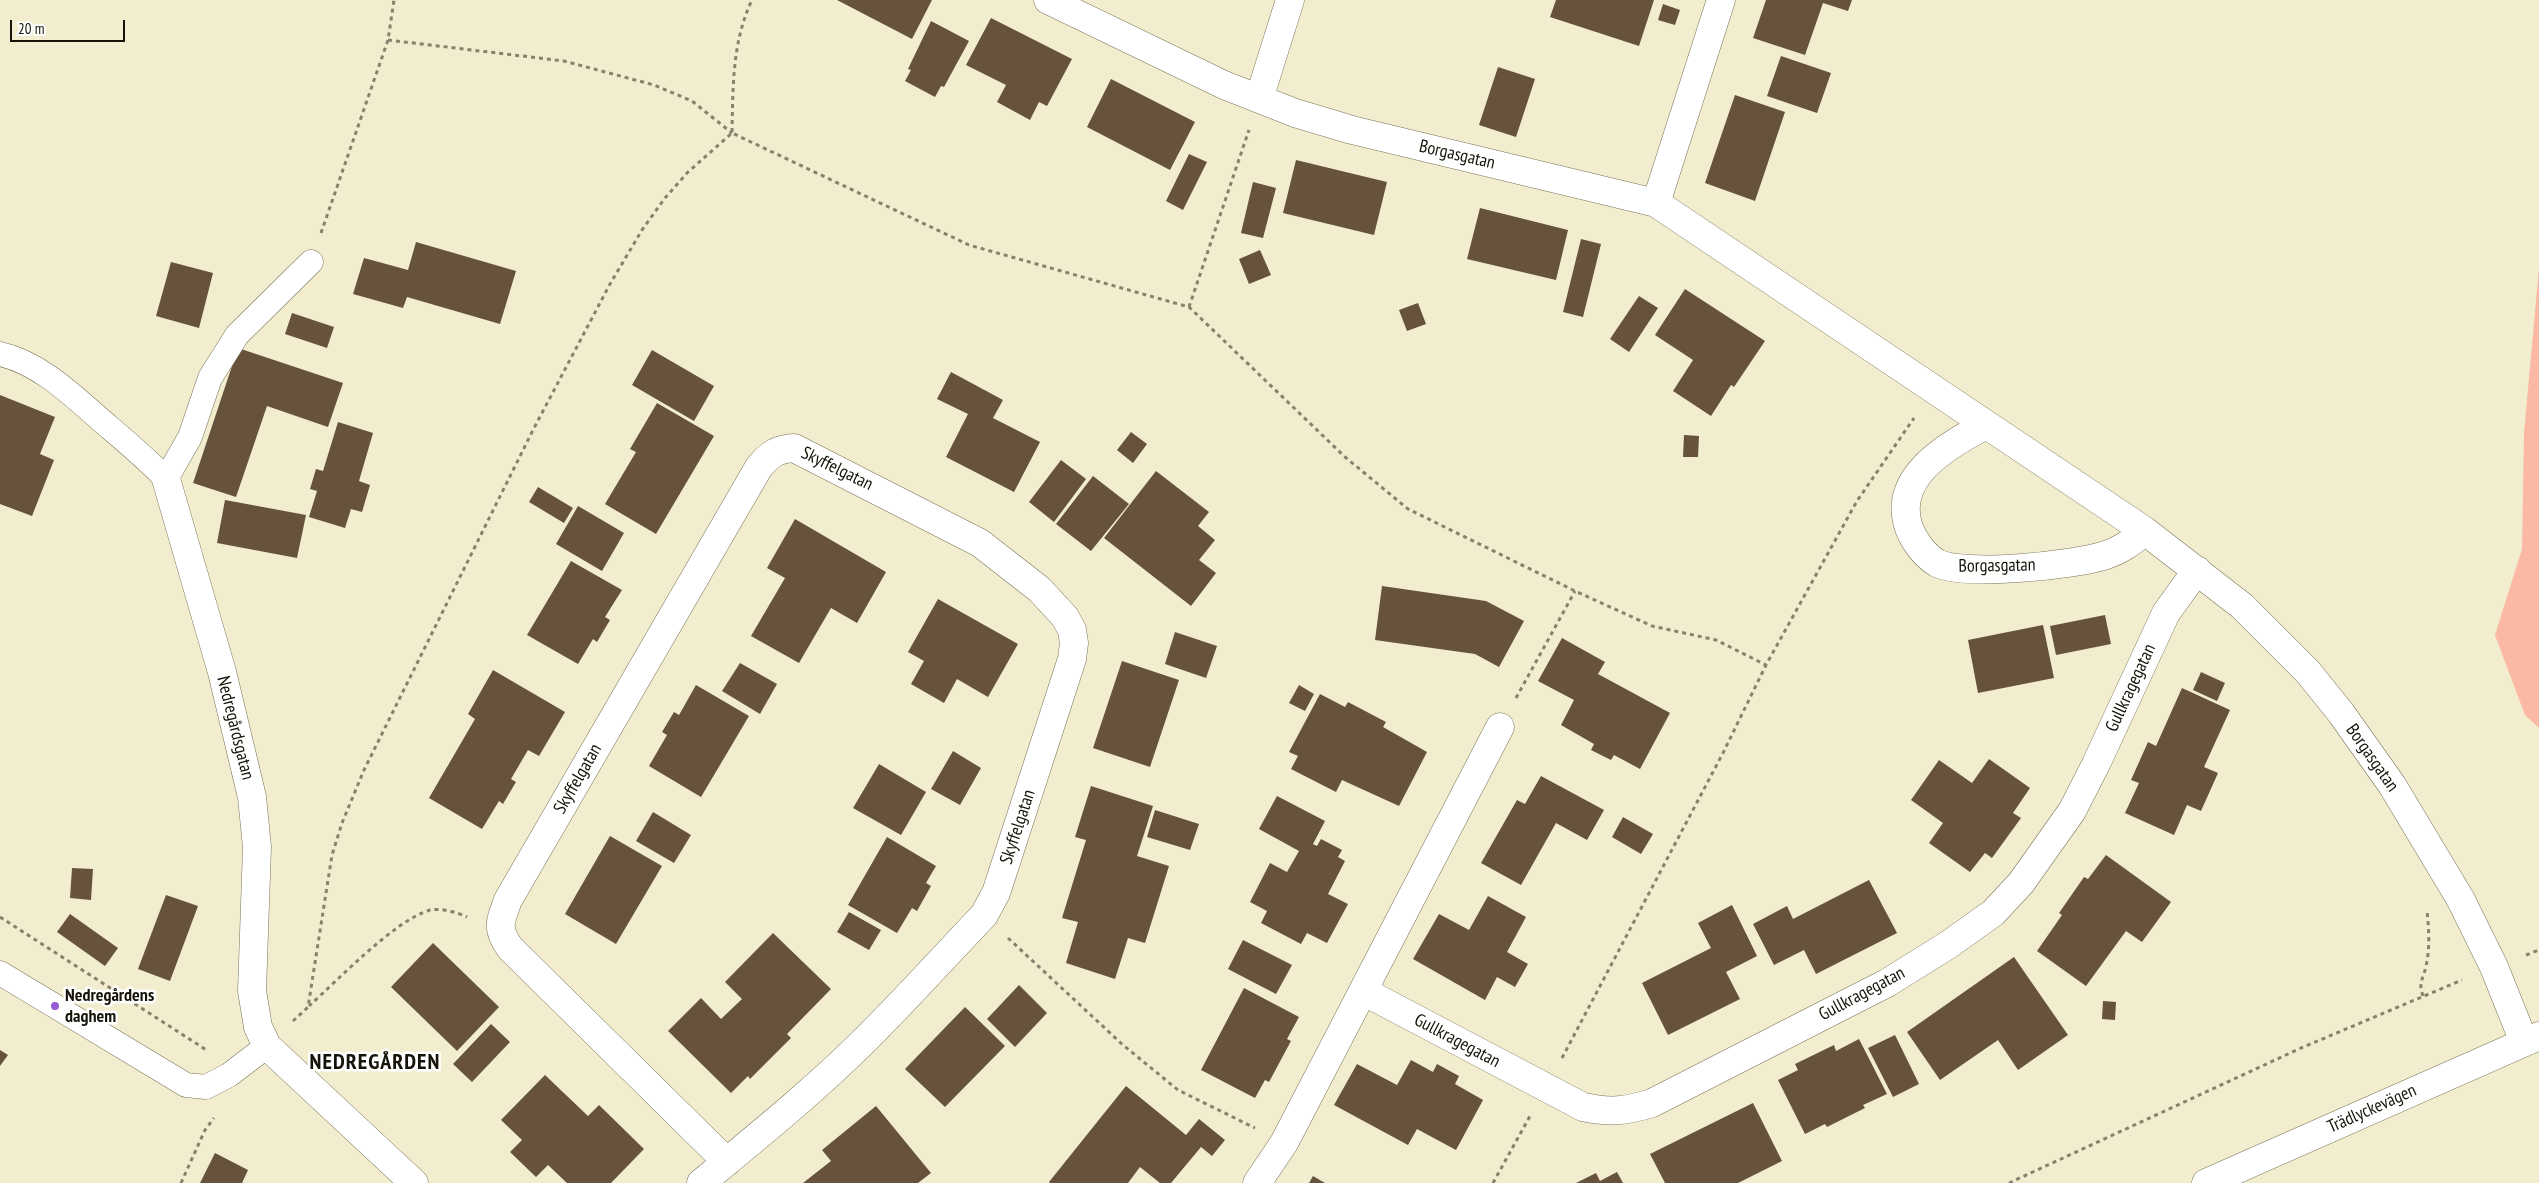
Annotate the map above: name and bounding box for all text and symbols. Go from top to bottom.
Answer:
scale bar [12,10,128,42]
text: 20 m [18,19,44,38]
street label: Borgasgatan [1417,136,1497,174]
street label: Skyffelgatan [798,442,876,496]
street label: Borgasgatan [1958,555,2036,577]
street label: Gullkragegatan [2101,641,2161,735]
street label: Nedregårdsgatan [212,674,258,782]
street label: Borgasgatan [2341,720,2403,796]
street label: Skyffelgatan [549,740,607,818]
street label: Skyffelgatan [996,787,1040,867]
street label: Gullkragegatan [1815,962,1909,1026]
place label: Nedregårdens daghem [65,985,154,1028]
marker: Nedregårdens daghem [49,1000,61,1012]
street label: Gullkragegatan [1410,1009,1504,1073]
district label: NEDREGÅRDEN [308,1050,442,1076]
street label: Trädlyckevägen [2324,1080,2420,1138]

